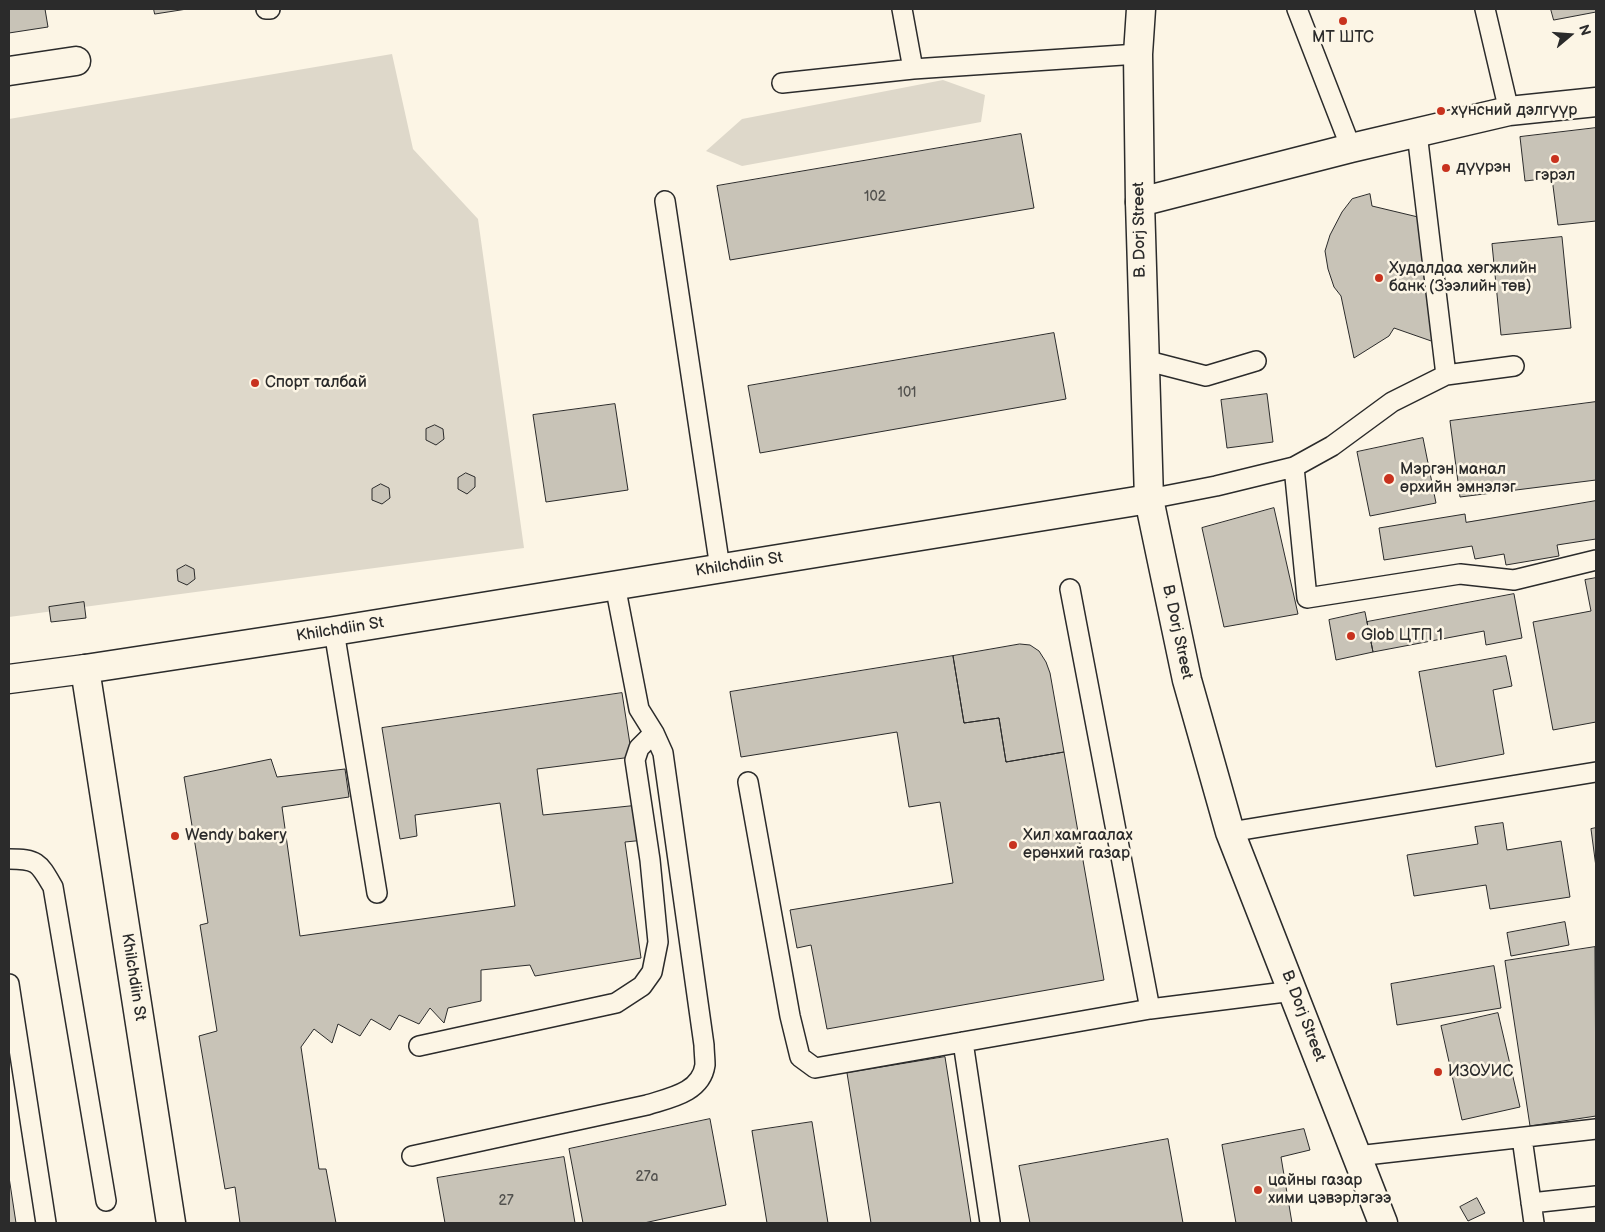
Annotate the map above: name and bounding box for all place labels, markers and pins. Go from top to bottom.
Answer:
marker: МТ ШТС [1337,15,1349,27]
place label: МТ ШТС [1312,28,1374,48]
place label: хүнсний дэлгүүр [1451,101,1577,121]
marker: хүнсний дэлгүүр [1435,105,1447,117]
marker: гэрэл [1549,153,1561,165]
place label: дүүрэн [1456,158,1511,178]
marker: дүүрэн [1440,162,1452,174]
place label: гэрэл [1535,166,1575,186]
place label: Худалдаа хөгжлийн банк (Зээлийн төв) [1389,259,1537,297]
marker: Худалдаа хөгжлийн банк (Зээлийн төв) [1373,272,1385,284]
place label: Спорт талбай [265,373,367,393]
marker: Спорт талбай [249,377,261,389]
place label: Мэргэн манал өрхийн эмнэлэг [1400,460,1516,498]
marker: Мэргэн манал өрхийн эмнэлэг [1382,472,1396,486]
place label: Glob ЦТП 1 [1361,626,1443,646]
marker: Glob ЦТП 1 [1345,630,1357,642]
place label: Wendy bakery [185,826,287,846]
place label: Хил хамгаалах ерөнхий газар [1023,826,1133,864]
marker: Wendy bakery [169,830,181,842]
marker: Хил хамгаалах ерөнхий газар [1007,839,1019,851]
place label: ИЗОУИС [1448,1062,1513,1082]
marker: ИЗОУИС [1432,1066,1444,1078]
place label: цайны газар хими цэвэрлэгээ [1268,1171,1391,1209]
marker: цайны газар хими цэвэрлэгээ [1252,1184,1264,1196]

